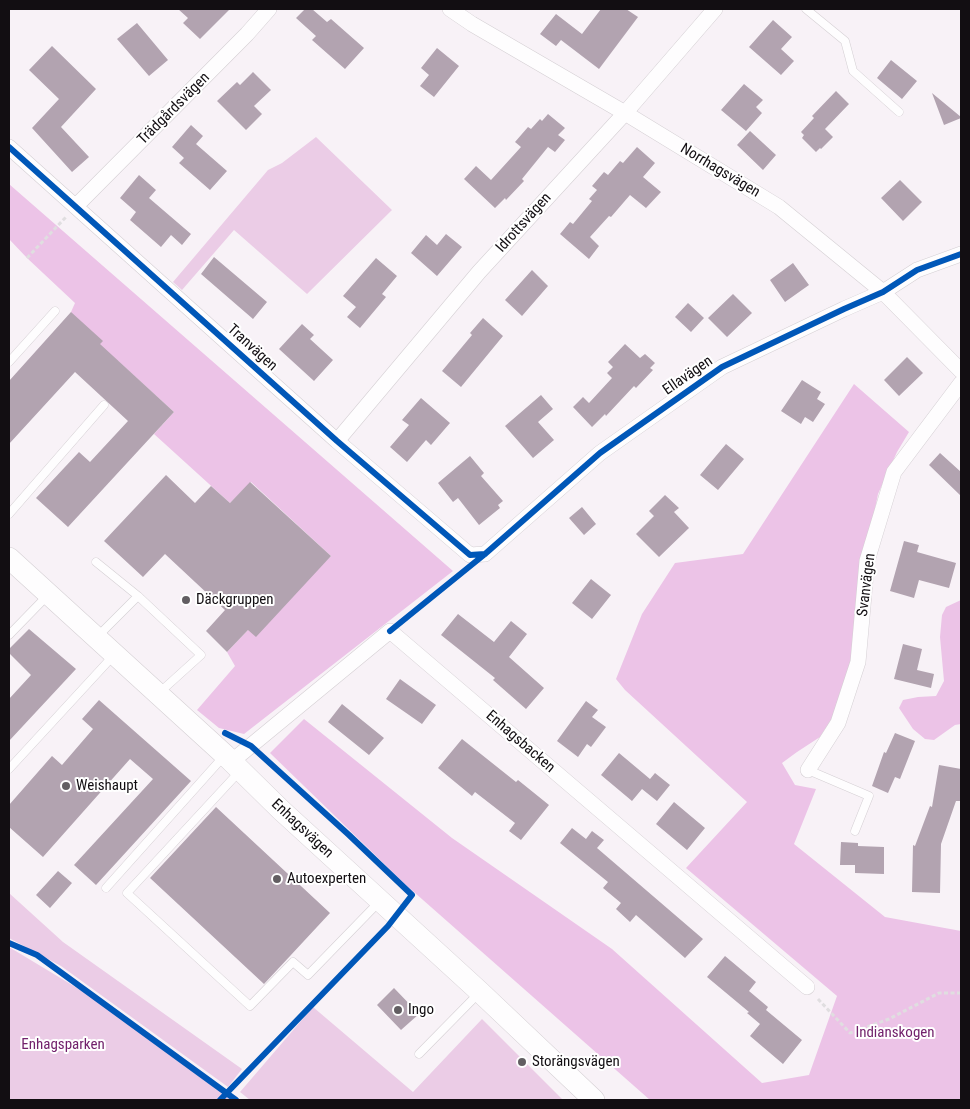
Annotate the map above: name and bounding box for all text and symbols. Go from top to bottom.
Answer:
street label: Trädgårdsvägen [134,69,214,149]
street label: Norrhagsvägen [677,140,763,202]
street label: Idrottsvägen [493,189,555,257]
street label: Tranvägen [223,321,281,375]
street label: Ellavägen [660,352,716,400]
street label: Svanvägen [854,552,880,618]
place label: Däckgruppen [196,591,274,609]
marker: Däckgruppen [180,594,192,606]
street label: Enhagsbacken [482,707,558,777]
place label: Weishaupt [76,777,138,795]
marker: Weishaupt [60,780,72,792]
street label: Enhagsvägen [267,796,337,862]
place label: Autoexperten [287,870,366,888]
marker: Autoexperten [271,873,283,885]
place label: Ingo [408,1001,434,1019]
marker: Ingo [392,1004,404,1016]
park label: Indianskogen [855,1024,935,1042]
park label: Enhagsparken [21,1036,105,1054]
place label: Storängsvägen [532,1053,620,1071]
marker: Storängsvägen [516,1056,528,1068]

